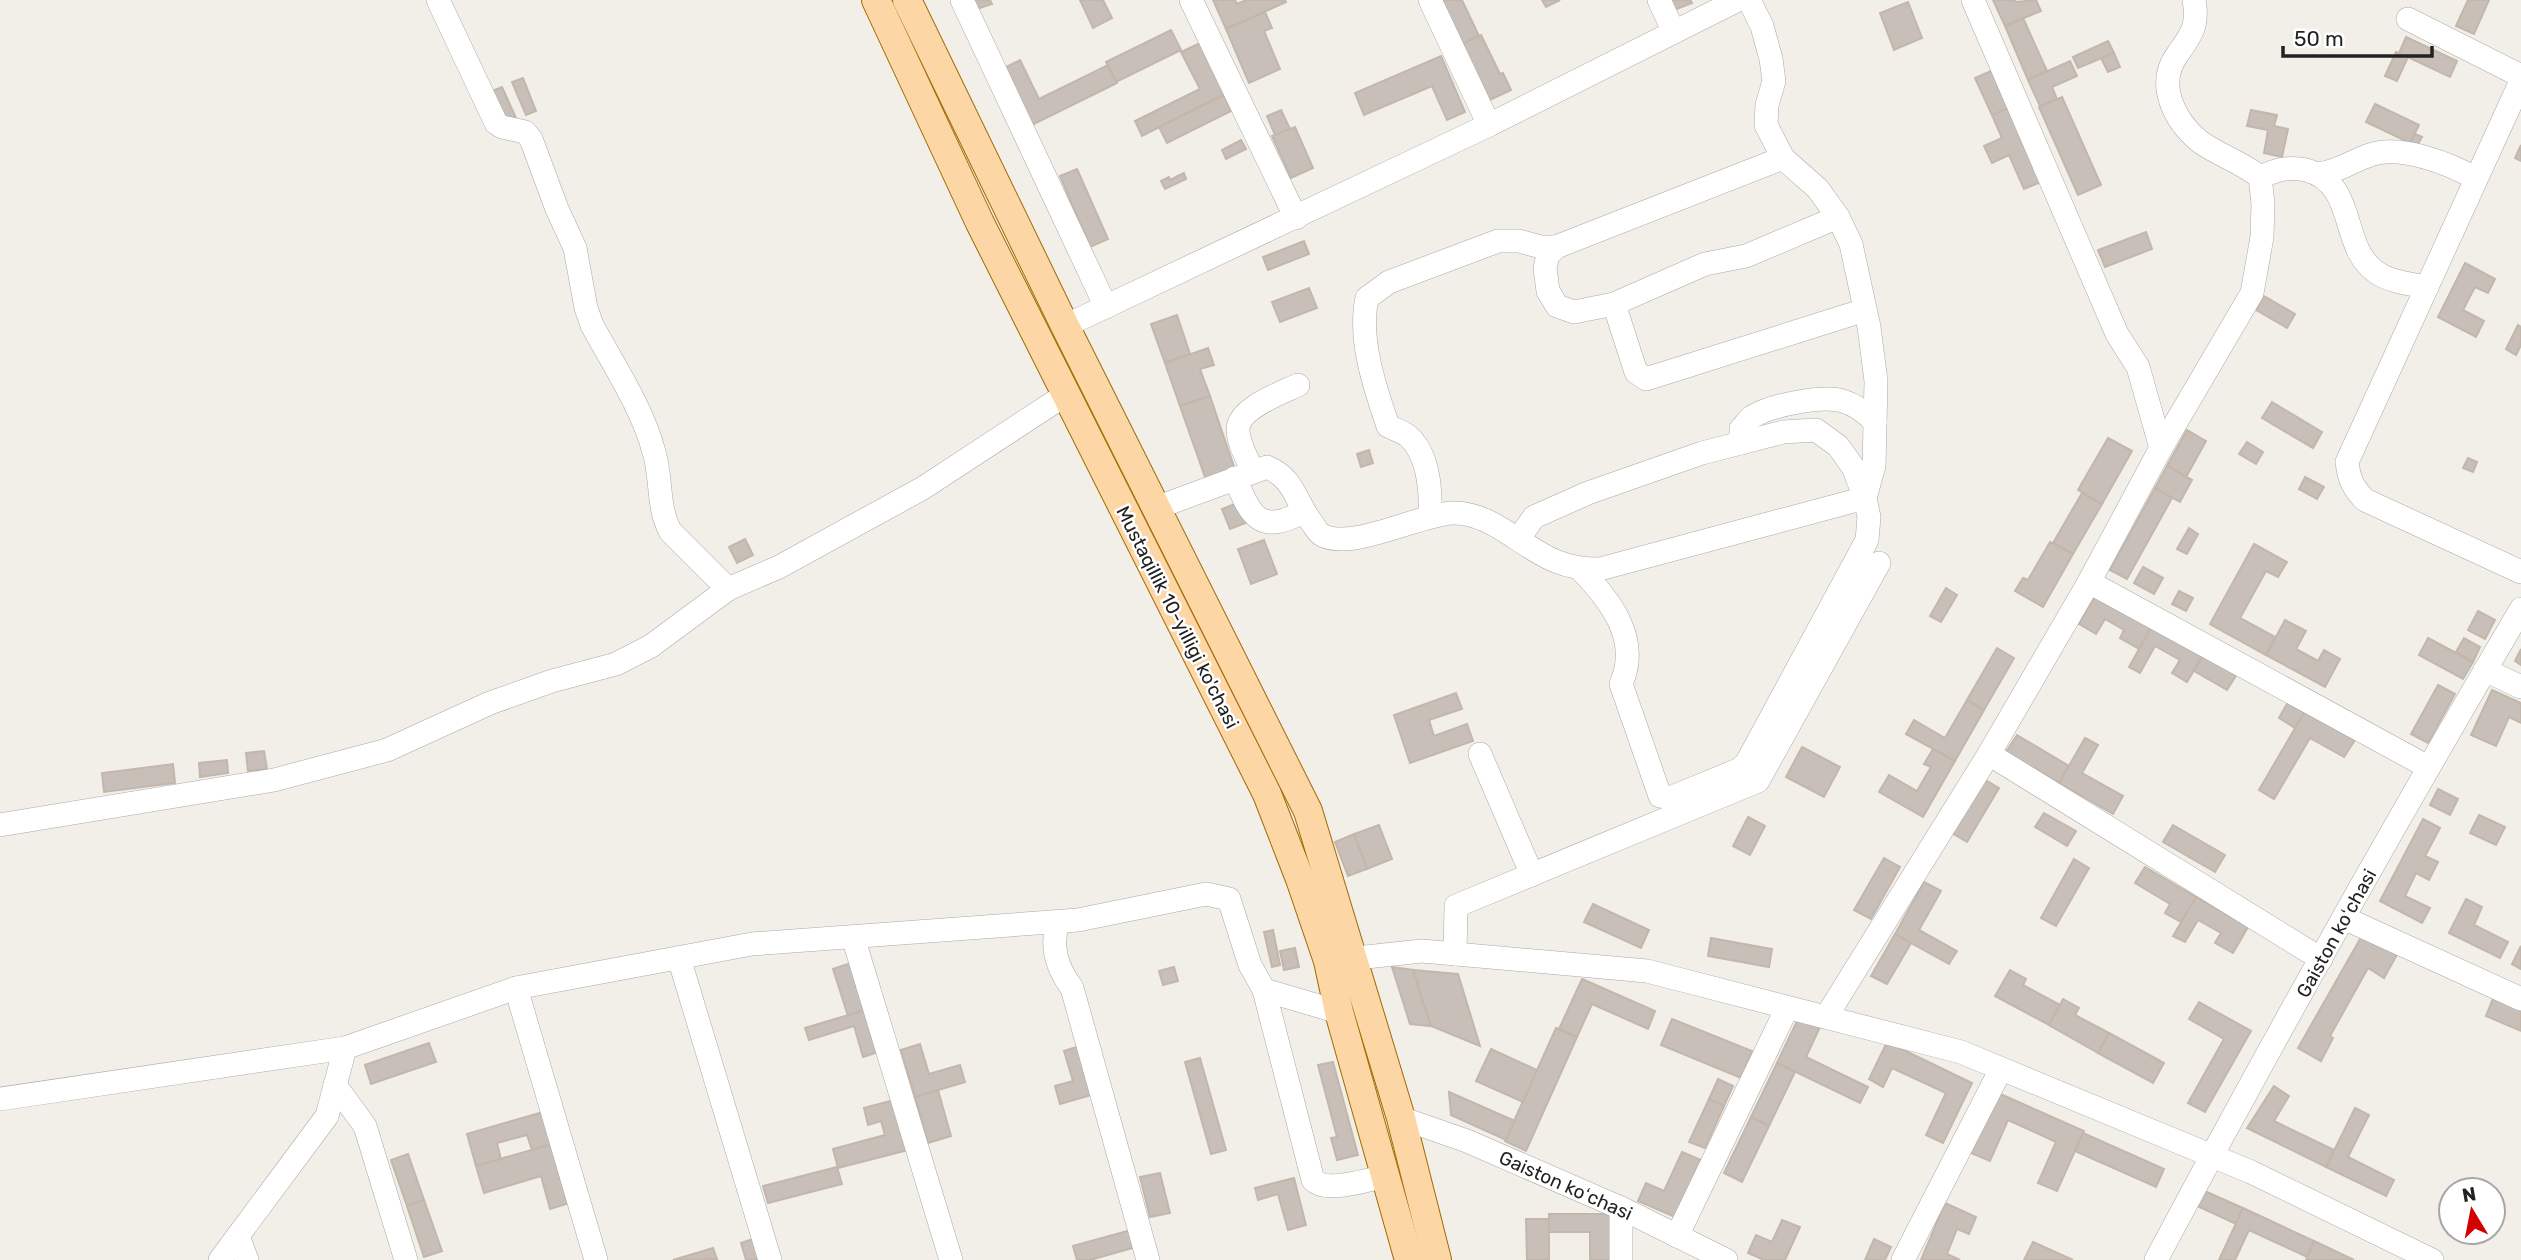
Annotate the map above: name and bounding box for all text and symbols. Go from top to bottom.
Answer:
scale bar [2283,14,2432,58]
text: 50 m [2294,26,2344,51]
street label: Mustaqillik 10-yilligi ko'chasi [1111,502,1244,732]
street label: Gaiston koʻchasi [2292,865,2381,1002]
street label: Gaiston koʻchasi [1496,1146,1636,1225]
north arrow [2437,1176,2507,1246]
text: N [2460,1182,2478,1207]

